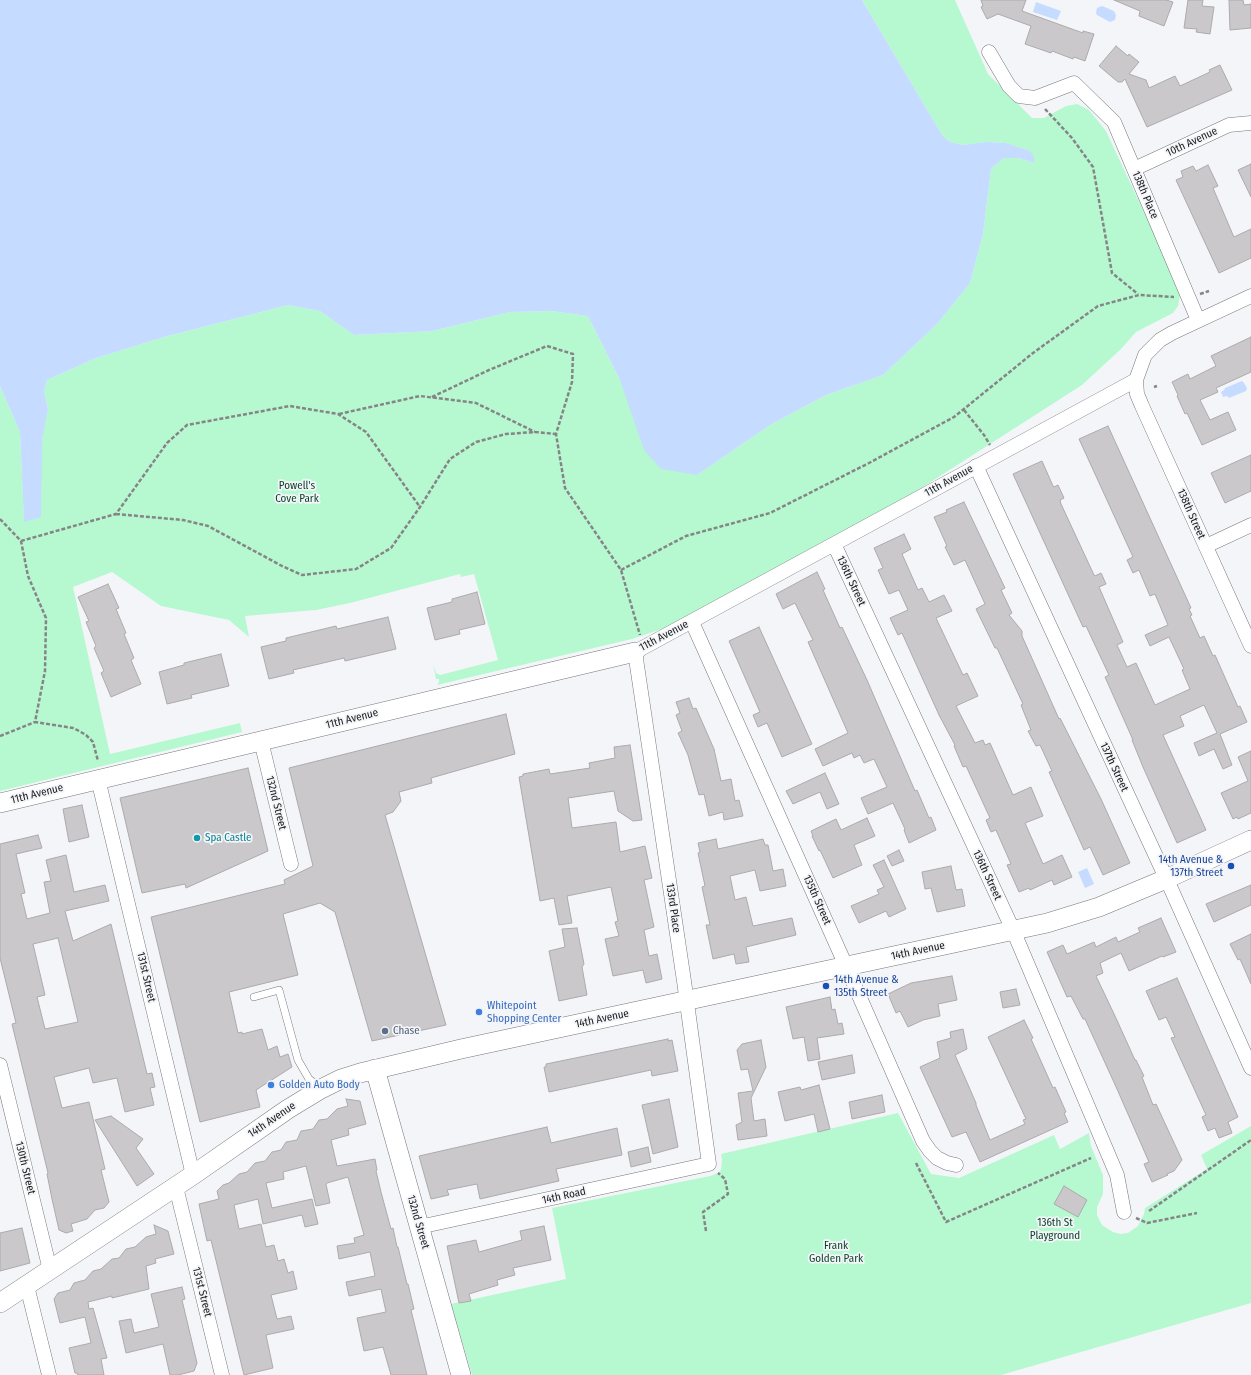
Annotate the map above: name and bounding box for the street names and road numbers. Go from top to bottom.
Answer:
street label: 10th Avenue [1164,124,1220,160]
street label: 138th Place [1129,169,1161,221]
street label: 11th Avenue [922,462,976,500]
street label: 138th Street [1174,487,1208,541]
street label: 136th Street [834,554,868,608]
street label: 11th Avenue [637,618,691,654]
street label: 11th Avenue [324,706,380,732]
street label: 137th Street [1097,740,1131,794]
street label: 132nd Street [263,775,289,831]
street label: 11th Avenue [9,781,65,807]
street label: 136th Street [970,848,1004,902]
street label: 135th Street [800,873,834,927]
street label: 133rd Place [663,882,683,934]
street label: 14th Avenue [890,939,946,963]
street label: 131st Street [134,951,158,1003]
street label: 14th Avenue [574,1007,630,1031]
street label: 14th Avenue [246,1099,298,1141]
street label: 130th Street [12,1140,38,1196]
street label: 14th Road [541,1185,587,1207]
street label: 132nd Street [404,1194,432,1250]
street label: 131st Street [189,1266,215,1318]

